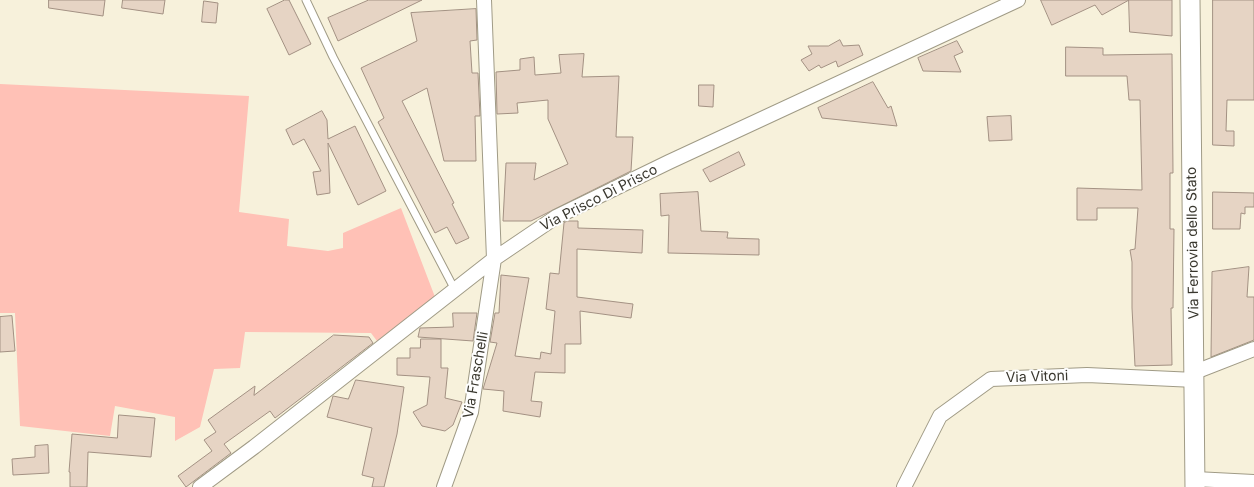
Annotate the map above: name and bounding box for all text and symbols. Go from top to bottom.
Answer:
street label: Via Prisco Di Prisco [538,161,660,235]
street label: Via Ferrovia dello Stato [1183,167,1203,319]
street label: Via Fraschelli [460,330,492,420]
street label: Via Vitoni [1006,368,1068,386]

